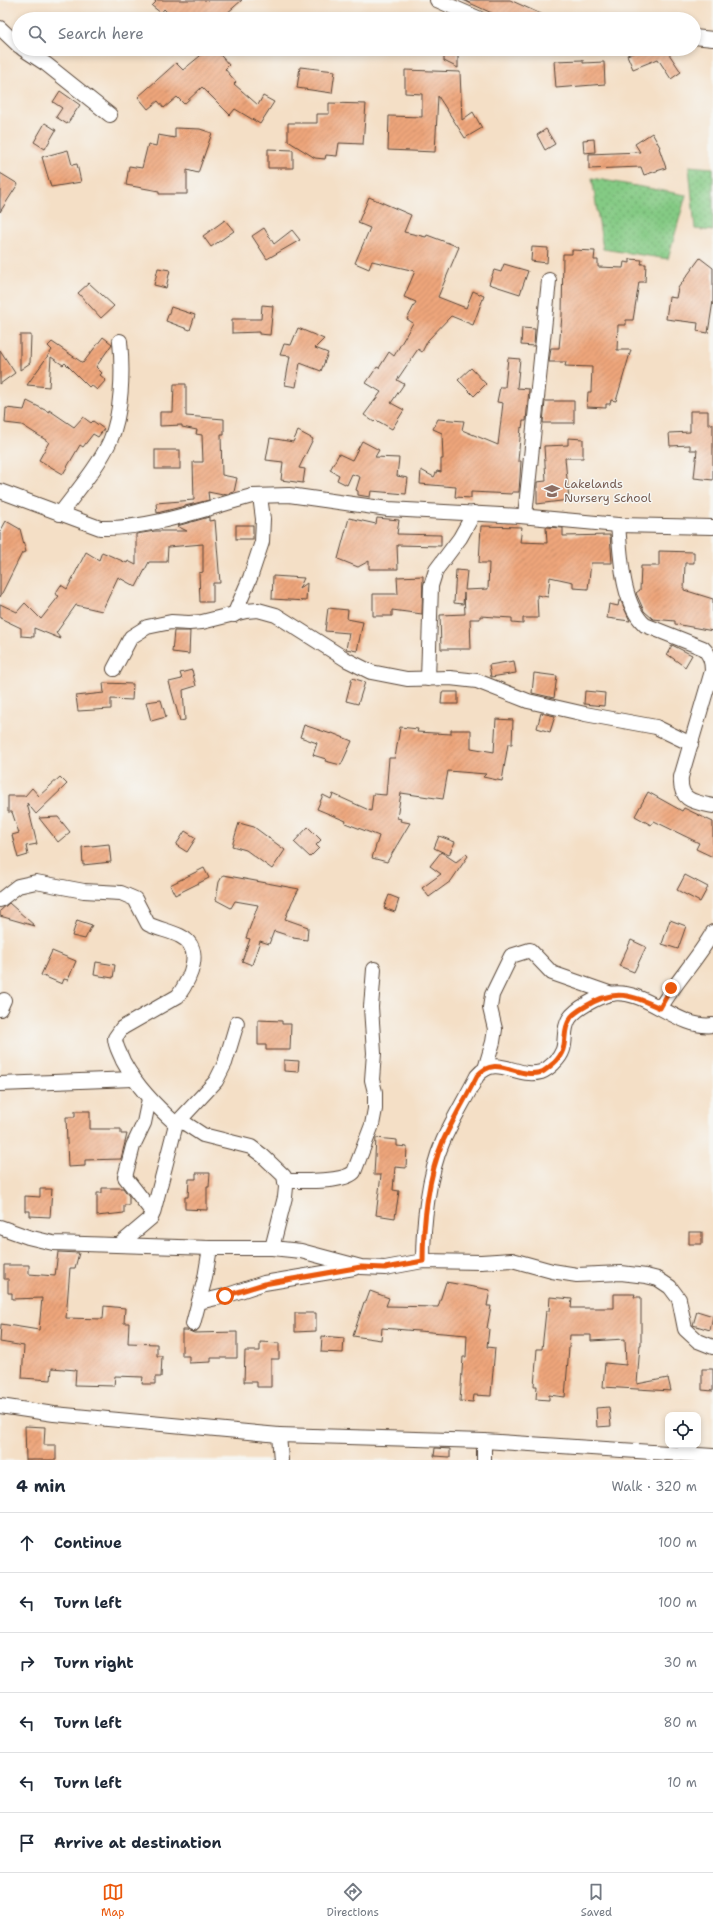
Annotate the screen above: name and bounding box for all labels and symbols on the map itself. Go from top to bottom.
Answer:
place label: Lakelands Nursery School [564,476,652,506]
school or university icon: Lakelands Nursery School [543,482,561,500]
route end [662,979,680,997]
route start [216,1287,234,1305]

